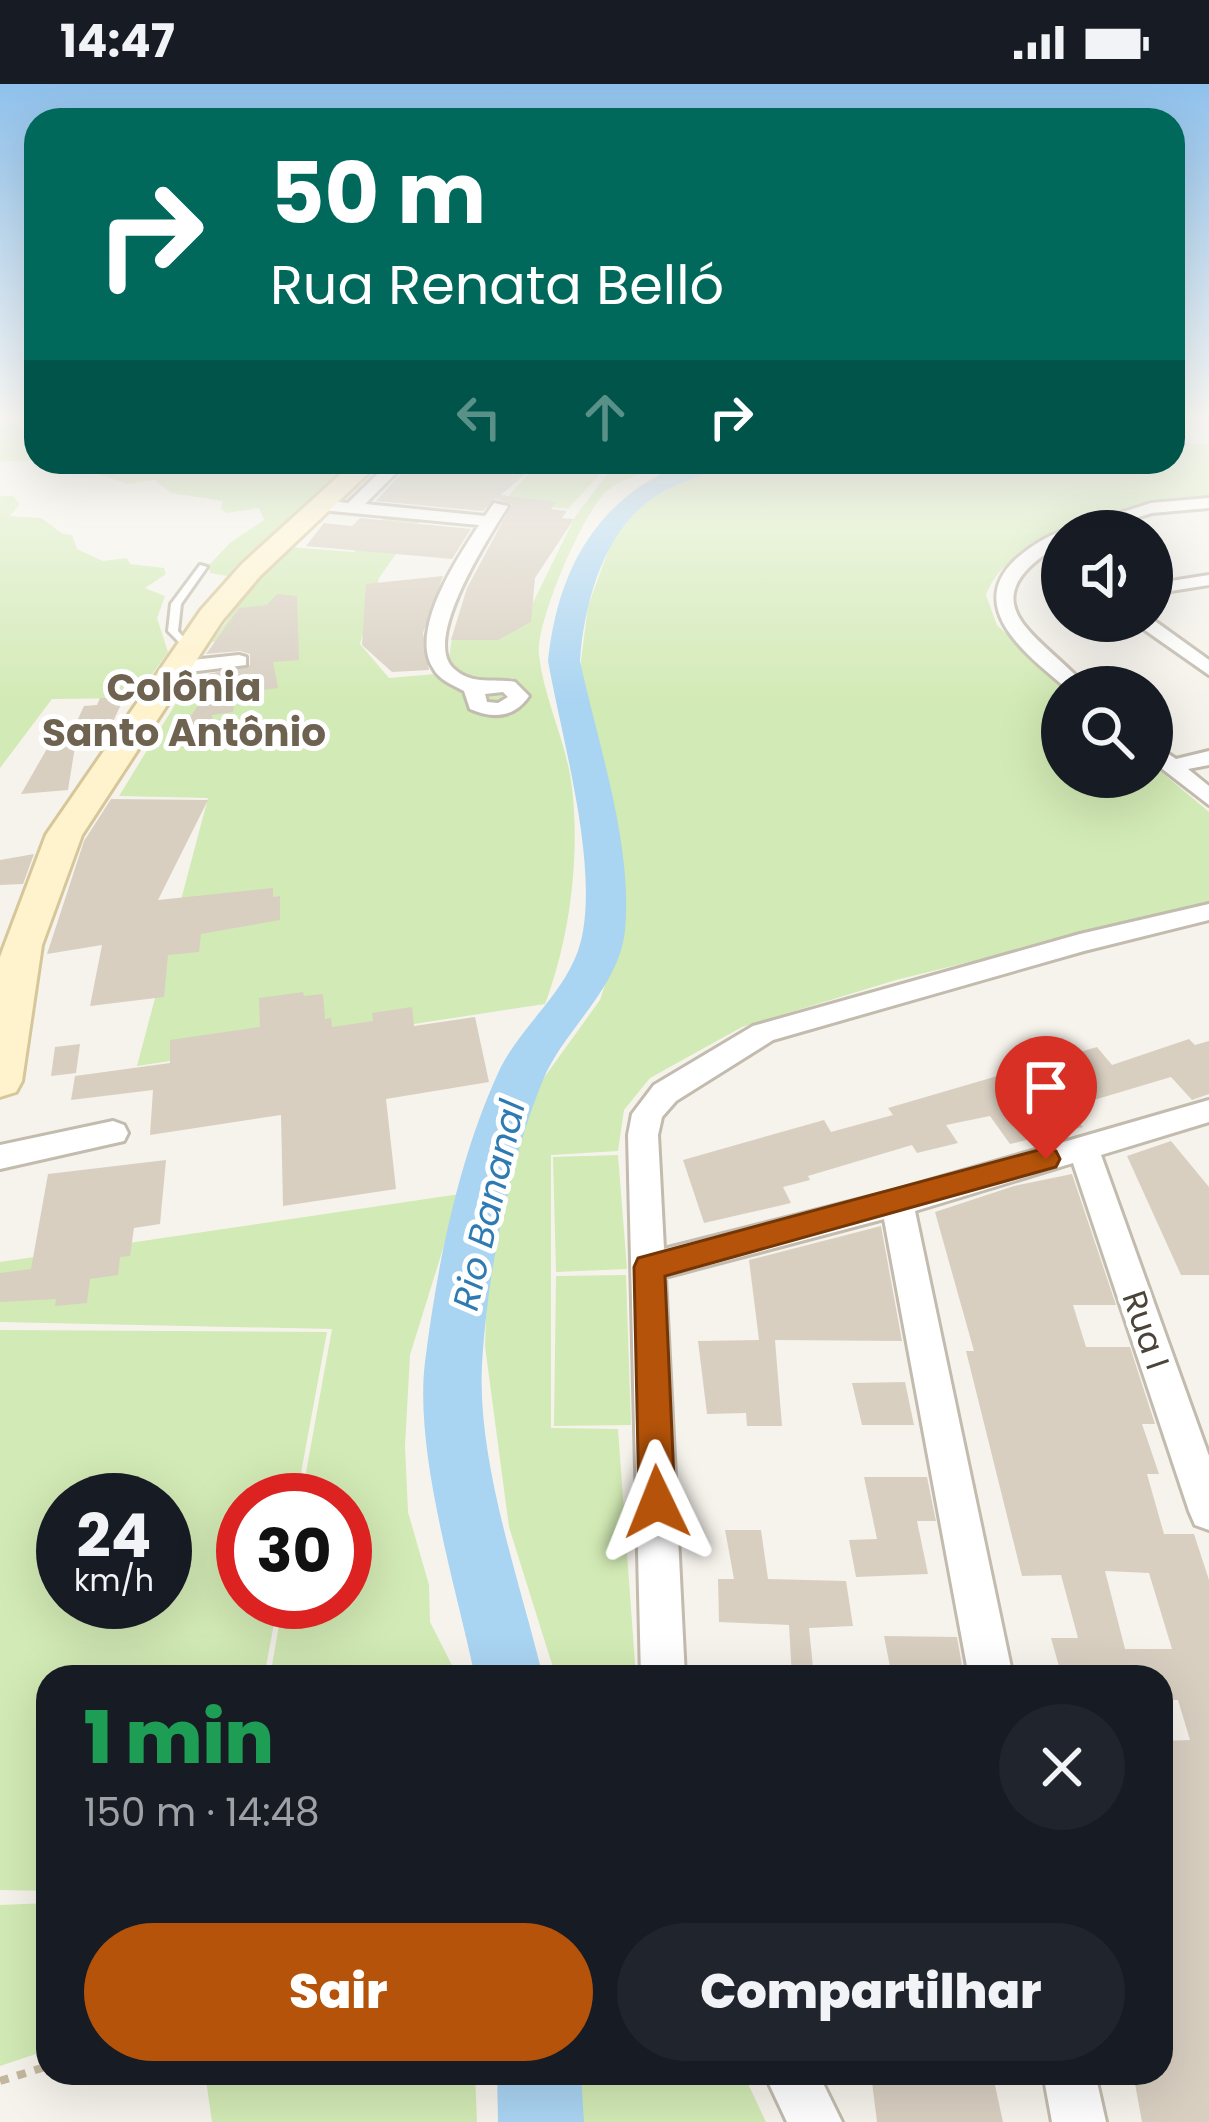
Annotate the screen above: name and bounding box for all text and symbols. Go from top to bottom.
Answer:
text: 14:47 [60,10,175,73]
text: 50 m [270,135,486,252]
icon: right [72,156,228,312]
text: Rua Renata Belló [270,247,724,323]
icon: left [446,384,512,450]
icon: ahead [572,384,638,450]
icon: right [698,384,764,450]
map controls [1041,510,1173,798]
button: sound [1041,510,1173,642]
district label: Colônia Santo Antônio [42,660,326,760]
button: search [1041,666,1173,798]
pin [995,1036,1097,1159]
icon: arrive [1013,1054,1079,1120]
water label: Rio Bananal [440,1095,538,1315]
street label: Rua I [1111,1284,1181,1376]
position arrow [594,1439,720,1565]
speed limit sign: 30 [216,1473,372,1629]
text: 24 [77,1494,151,1578]
text: km/h [74,1559,154,1602]
text: 1 min [84,1687,274,1788]
button: close [999,1704,1125,1830]
text: 150 m · 14:48 [84,1785,320,1840]
button: Sair [84,1923,593,2061]
button: Compartilhar [617,1923,1125,2061]

